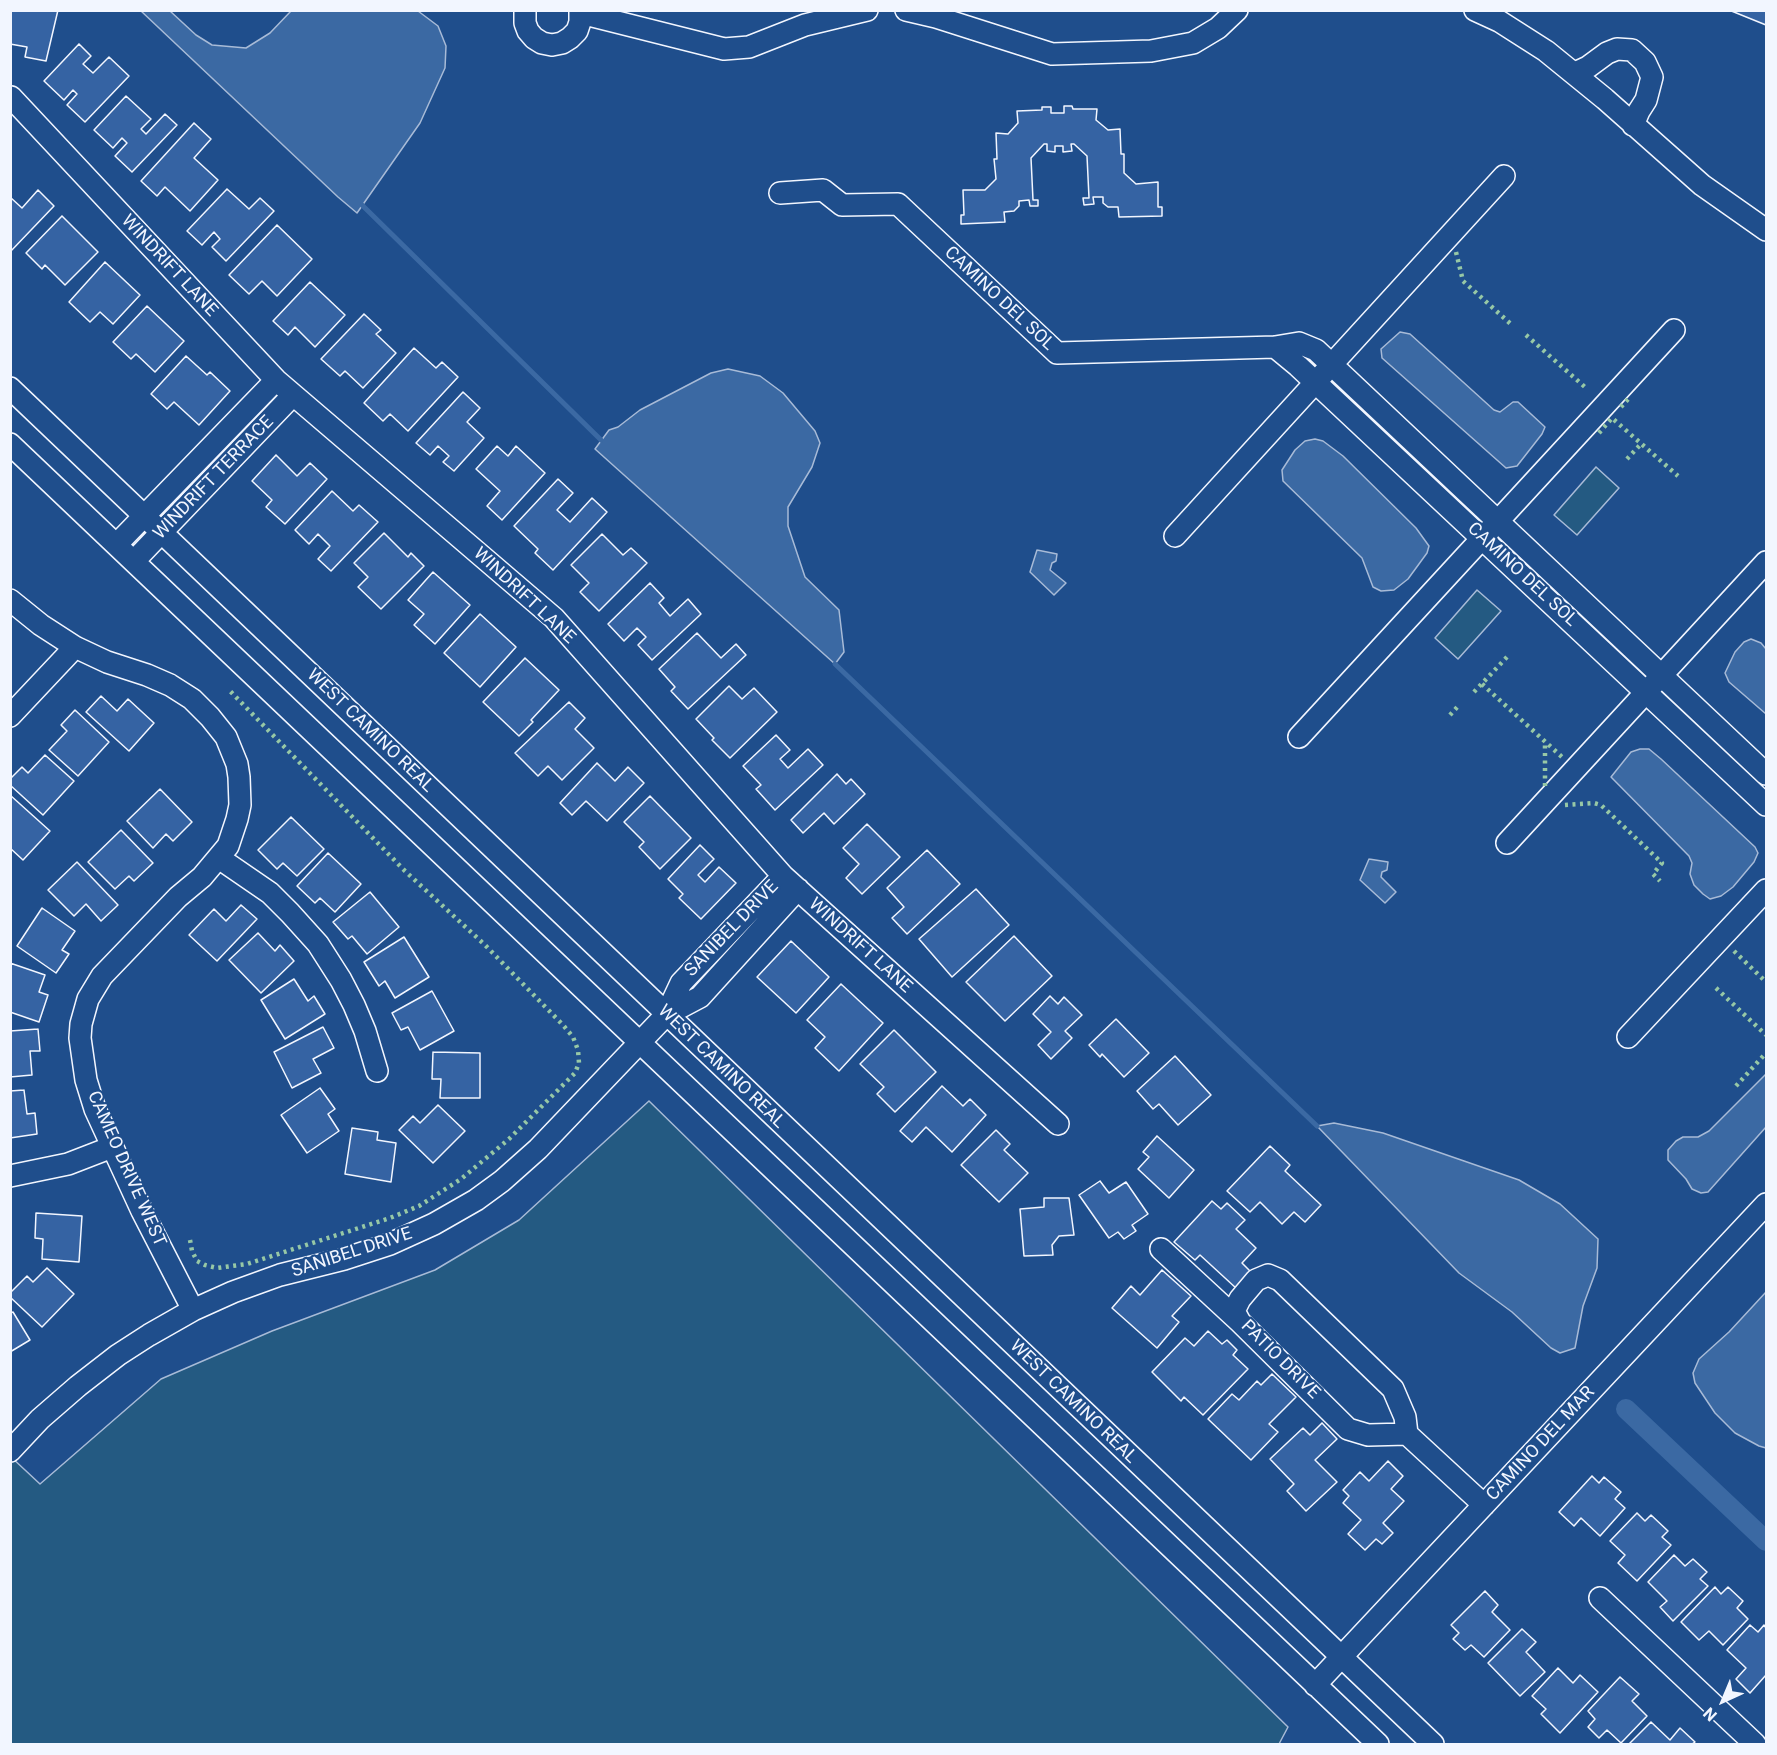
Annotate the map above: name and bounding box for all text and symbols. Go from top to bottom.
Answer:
street label: WINDRIFT LANE [116,211,222,321]
street label: CAMINO DEL SOL [939,242,1059,356]
street label: WINDRIFT TERRACE [149,412,279,544]
street label: CAMINO DEL SOL [1462,518,1582,632]
street label: WINDRIFT LANE [469,543,579,649]
street label: WEST CAMINO REAL [302,665,438,797]
street label: SANIBEL DRIVE [681,876,783,982]
street label: WINDRIFT LANE [804,894,916,998]
street label: WEST CAMINO REAL [653,1001,789,1133]
street label: CAMEO DRIVE WEST [82,1088,170,1250]
street label: SANIBEL DRIVE [289,1223,415,1283]
street label: PATIO DRIVE [1236,1316,1324,1404]
street label: WEST CAMINO REAL [1005,1336,1141,1468]
street label: CAMINO DEL MAR [1482,1382,1600,1506]
north arrow [1693,1671,1753,1731]
text: N [1699,1704,1721,1725]

